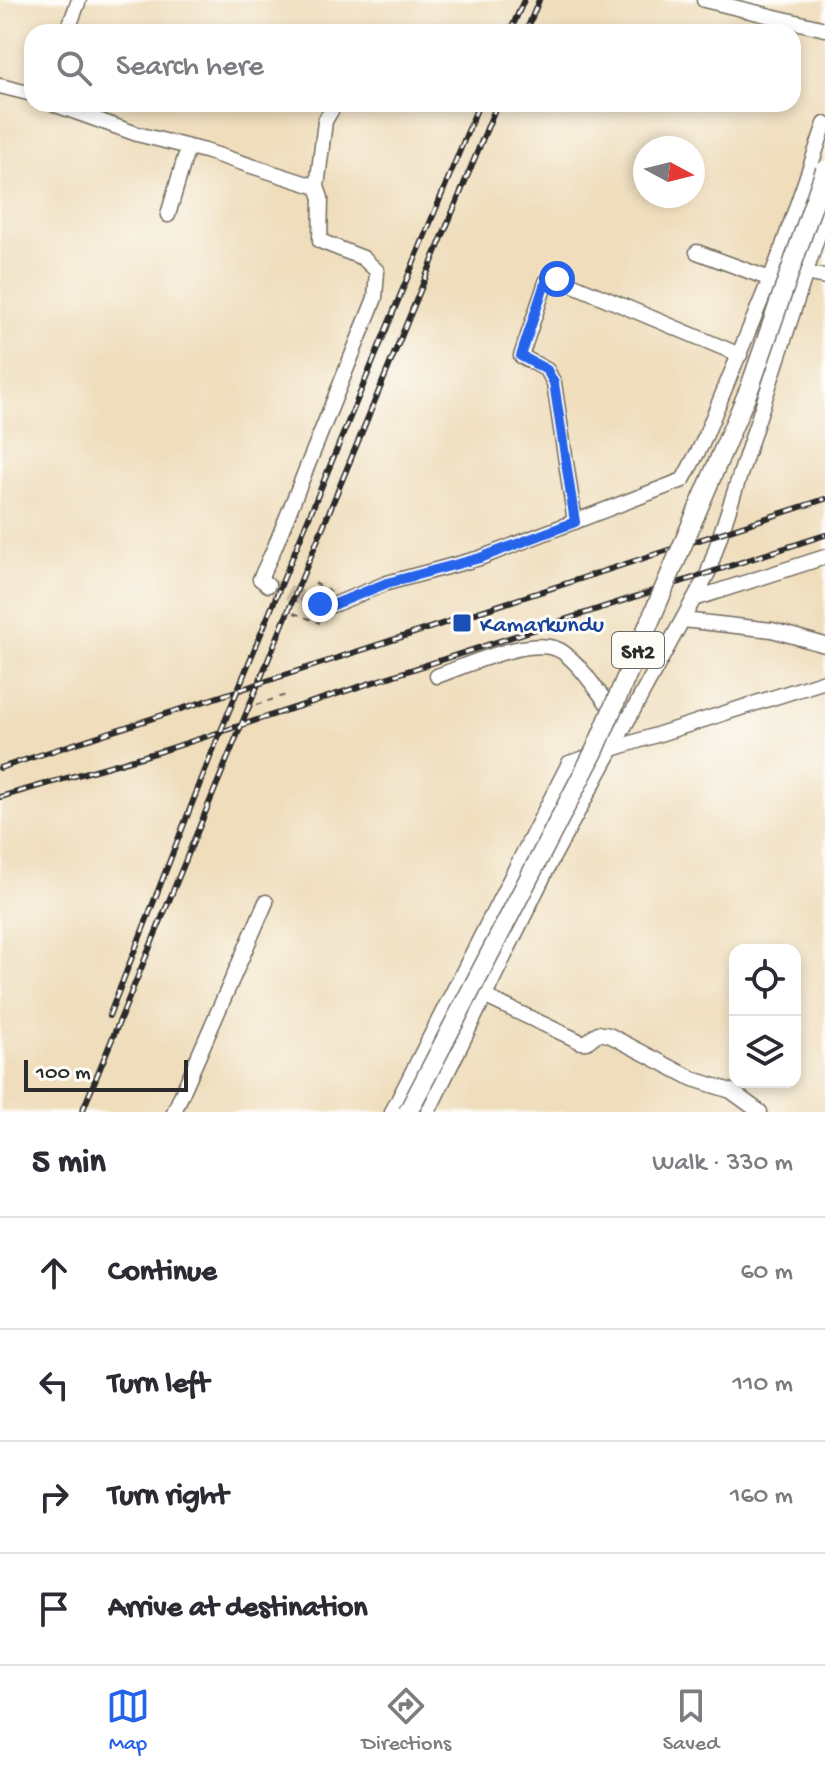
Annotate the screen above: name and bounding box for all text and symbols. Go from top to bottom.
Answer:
search box [24,24,801,112]
icon: search [52,46,96,90]
text: Search here [116,51,264,86]
north arrow [633,136,705,208]
route start [539,261,575,297]
route end [302,586,338,622]
marker: Kamarkundu [451,612,473,634]
place label: Kamarkundu [480,612,604,641]
road number: SH2 [612,632,664,668]
map controls [729,944,801,1088]
button: locate [729,944,801,1016]
button: layers [729,1016,801,1088]
scale bar [24,1056,188,1092]
text: 100 m [36,1061,91,1087]
text: 5 min [32,1144,106,1184]
text: Walk · 330 m [652,1149,793,1180]
icon: ahead [32,1251,76,1295]
text: Continue [108,1256,217,1291]
text: 60 m [740,1258,793,1289]
icon: left [32,1363,76,1407]
text: Turn left [108,1368,209,1403]
text: 110 m [733,1370,793,1401]
icon: right [32,1475,76,1519]
text: Turn right [108,1480,228,1515]
text: 160 m [730,1482,793,1513]
icon: arrive [32,1587,76,1631]
text: Arrive at destination [108,1592,368,1627]
tab: Map [106,1684,150,1758]
tab: Directions [362,1684,451,1758]
tab: Saved [663,1684,719,1758]

